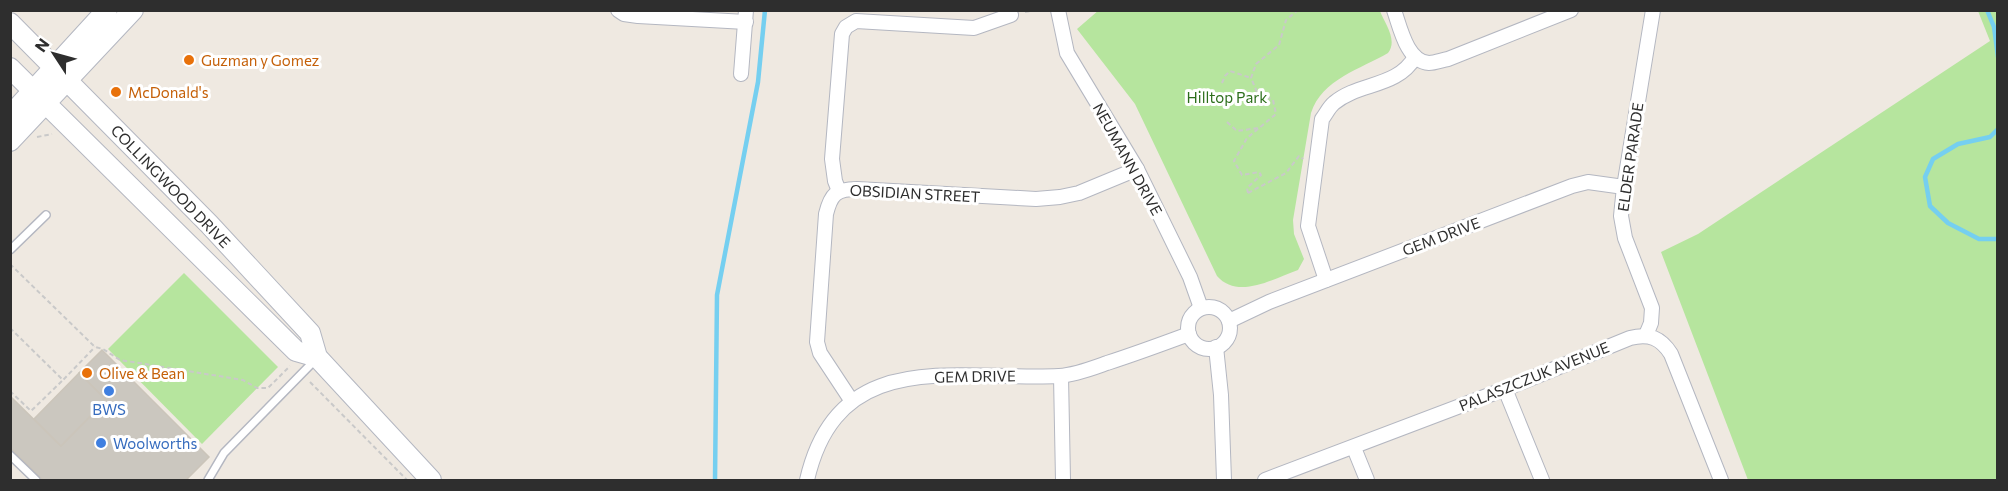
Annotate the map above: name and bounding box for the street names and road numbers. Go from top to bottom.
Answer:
street label: NEUMANN DRIVE [1090,100,1166,218]
street label: ELDER PARADE [1613,101,1647,213]
street label: COLLINGWOOD DRIVE [108,121,235,251]
street label: OBSIDIAN STREET [849,181,981,205]
street label: GEM DRIVE [1400,213,1482,259]
street label: PALASZCZUK AVENUE [1456,338,1612,414]
street label: GEM DRIVE [934,366,1016,386]

